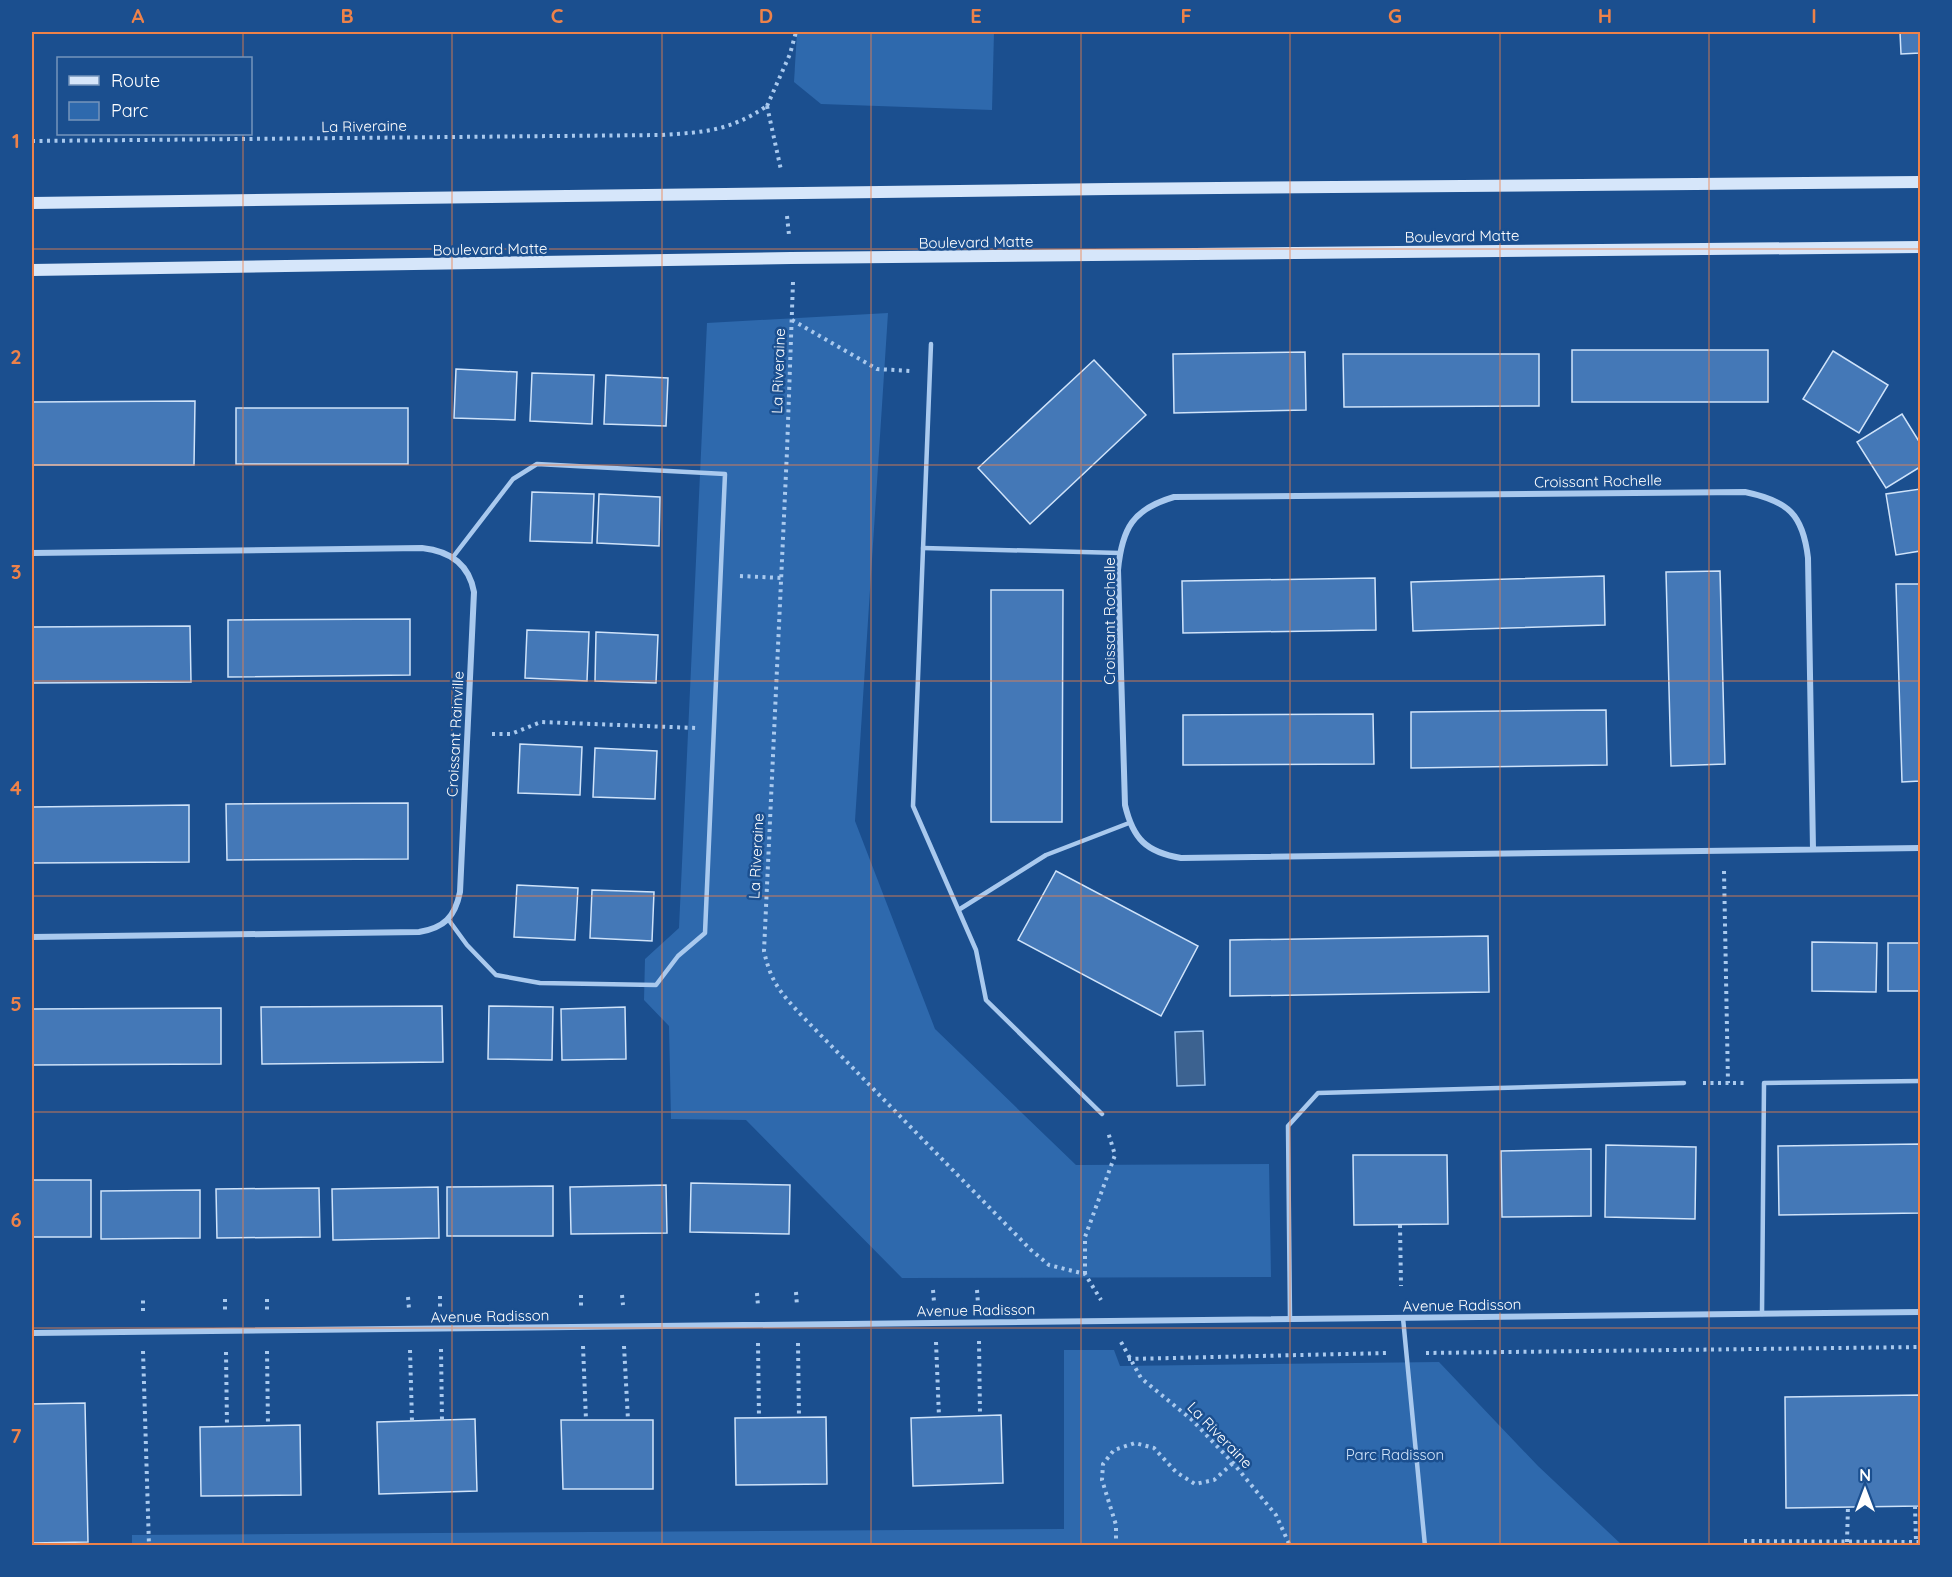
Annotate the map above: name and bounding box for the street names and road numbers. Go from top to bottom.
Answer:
street label: La Riveraine [321,116,407,136]
street label: Boulevard Matte [1404,226,1520,246]
street label: Boulevard Matte [918,232,1034,252]
street label: Boulevard Matte [432,239,548,259]
street label: La Riveraine [767,328,789,414]
street label: Croissant Rochelle [1534,470,1662,492]
street label: Croissant Rochelle [1100,557,1119,685]
street label: Croissant Rainville [442,671,468,797]
street label: La Riveraine [744,813,768,899]
street label: Avenue Radisson [1402,1294,1522,1316]
street label: Avenue Radisson [916,1299,1036,1321]
street label: Avenue Radisson [430,1305,550,1327]
street label: La Riveraine [1183,1398,1257,1472]

